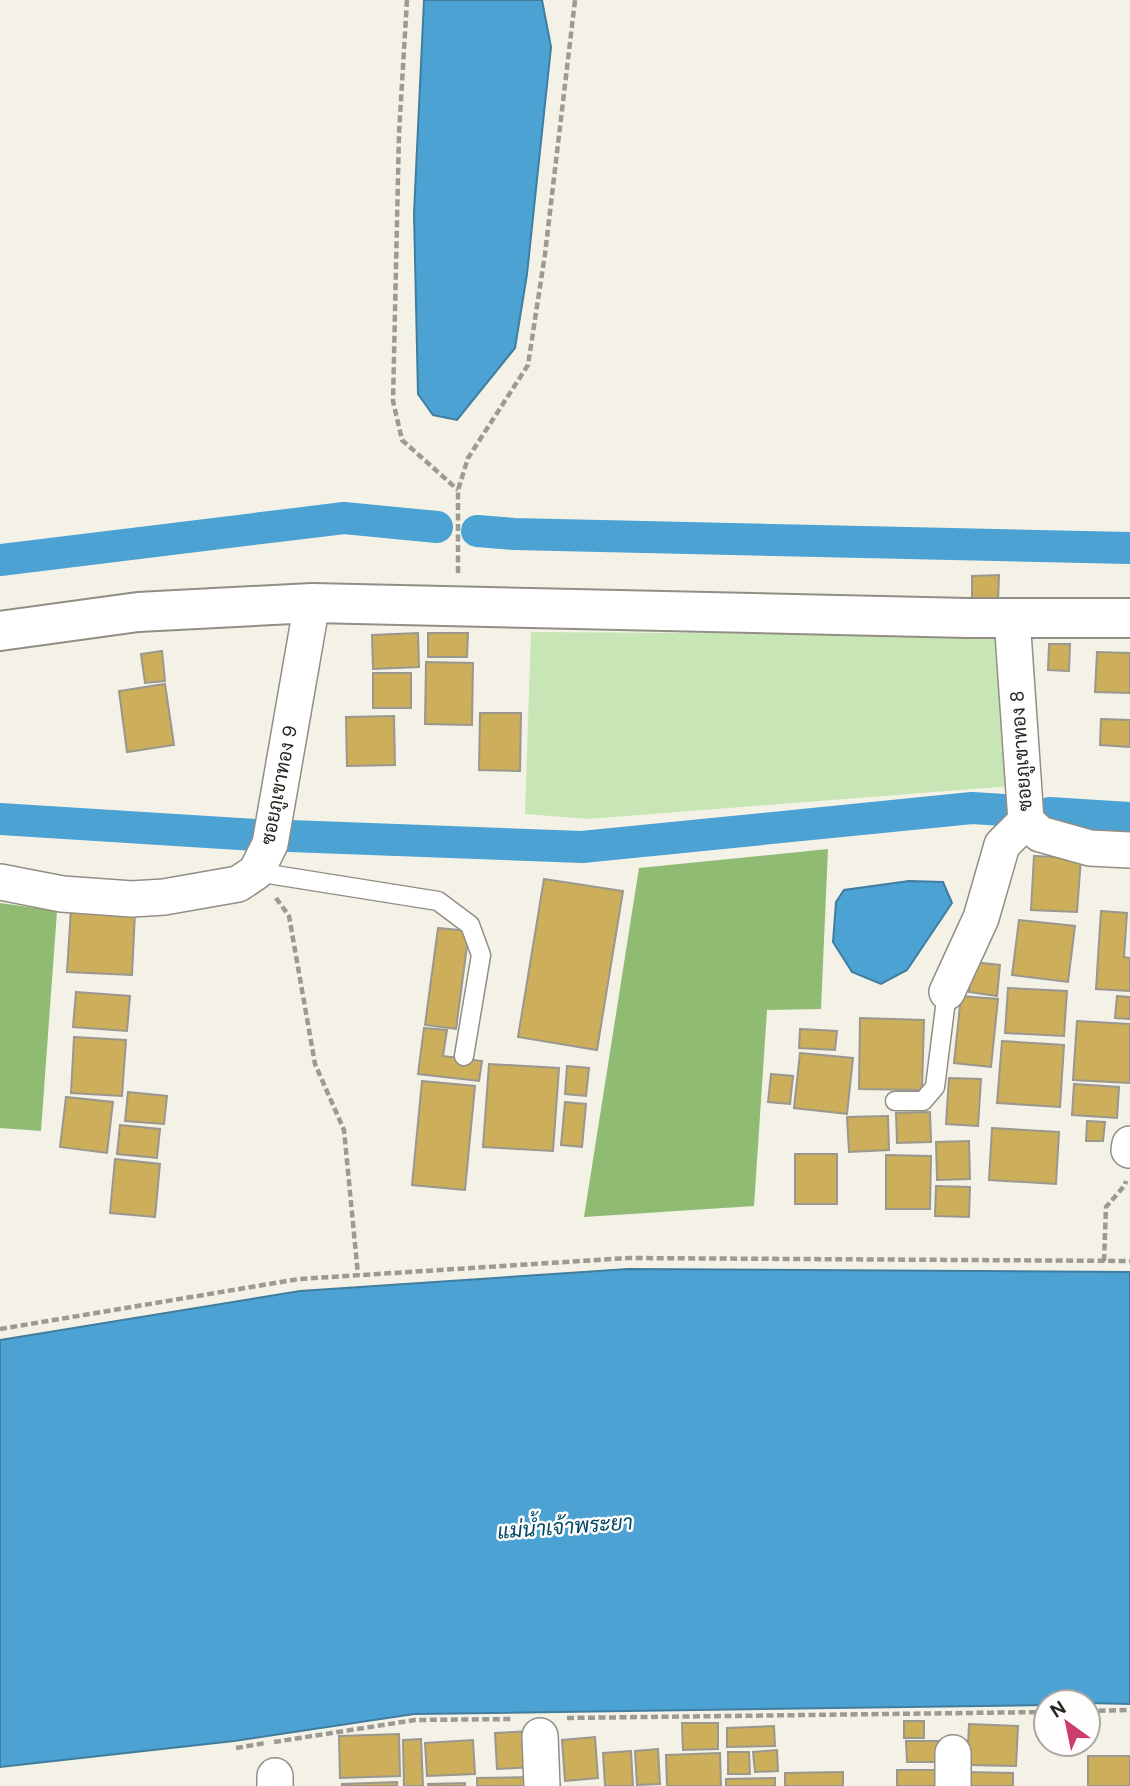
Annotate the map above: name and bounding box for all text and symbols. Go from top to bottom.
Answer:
street label: ซอยภูเขาทอง 8 [1004,690,1039,812]
street label: ซอยภูเขาทอง 9 [255,723,304,847]
water label: แม่น้ำเจ้าพระยา [496,1504,634,1546]
north arrow [1032,1688,1102,1758]
text: N [1045,1695,1071,1723]

